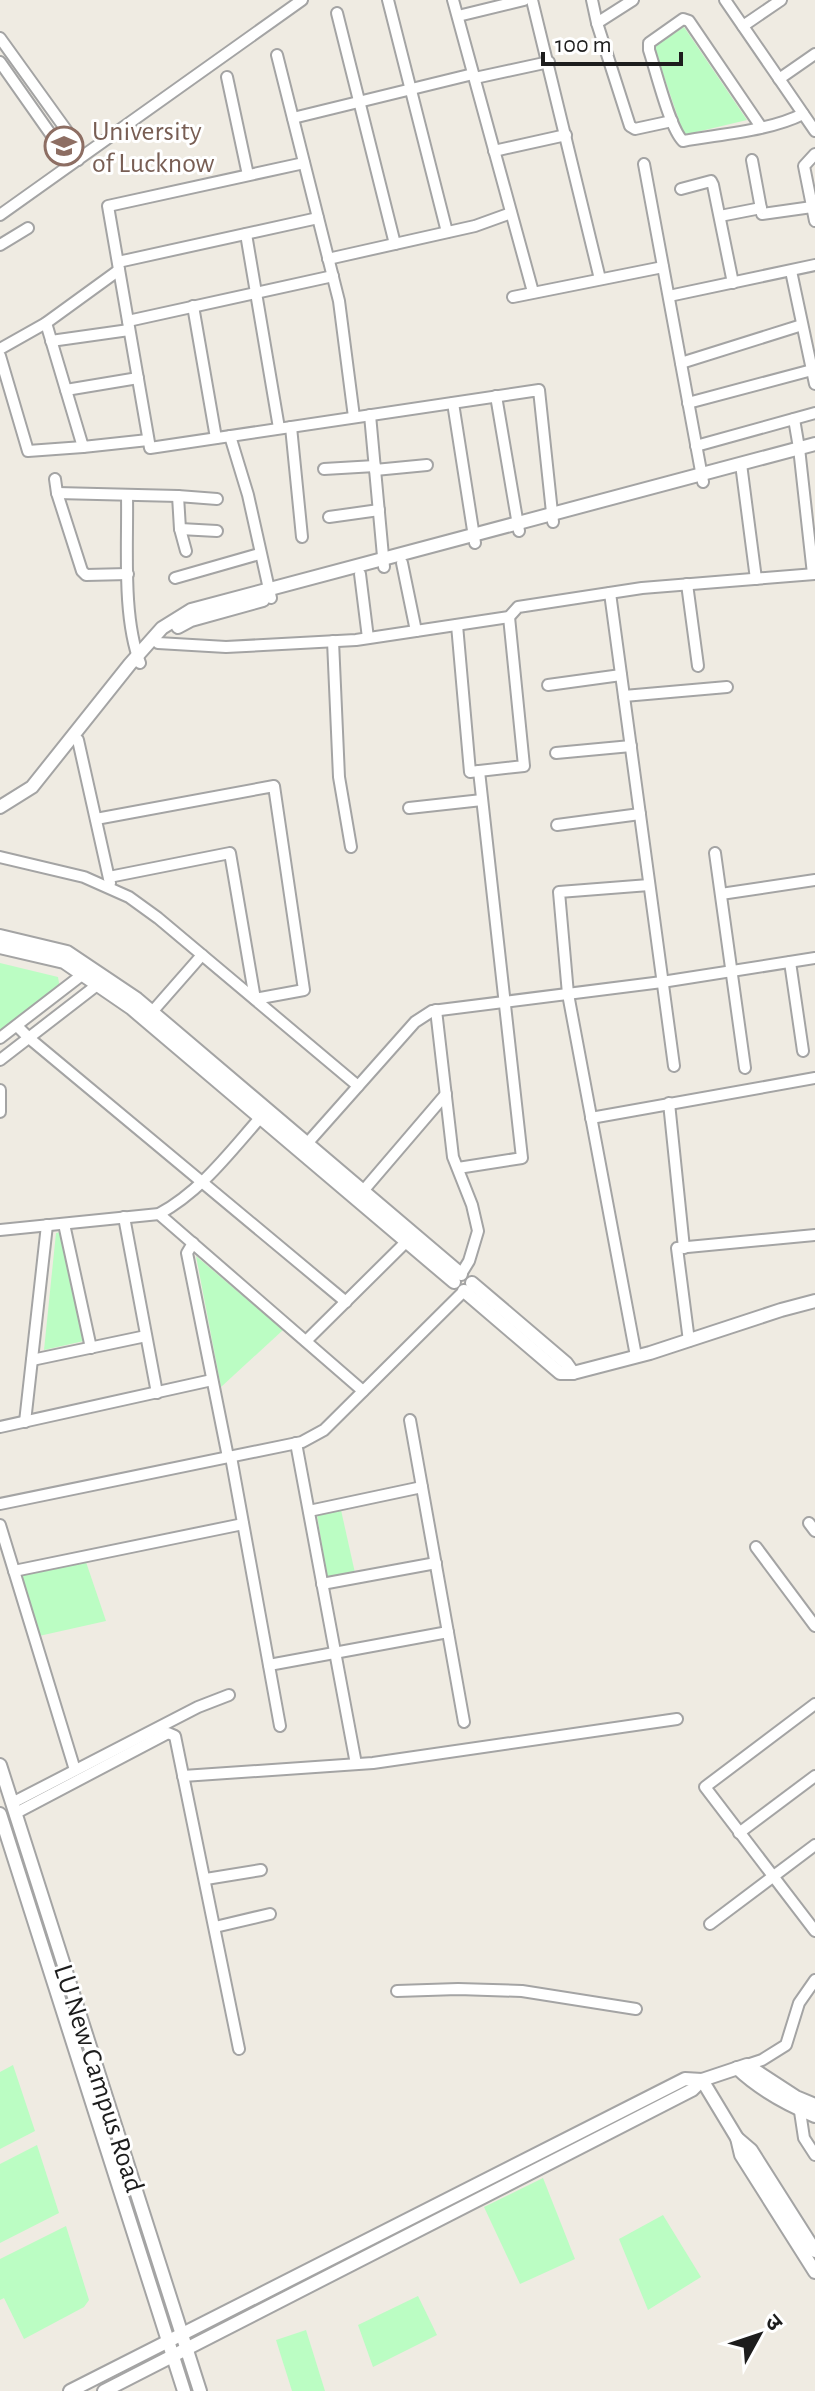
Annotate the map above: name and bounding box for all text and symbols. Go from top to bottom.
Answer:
scale bar [543,16,681,66]
text: 100 m [555,33,612,57]
place label: University of Lucknow [92,118,215,178]
school or university icon: University of Lucknow [43,125,85,167]
street label: LU New Campus Road [48,1961,148,2196]
north arrow [719,2295,799,2375]
text: उ [761,2311,787,2336]

